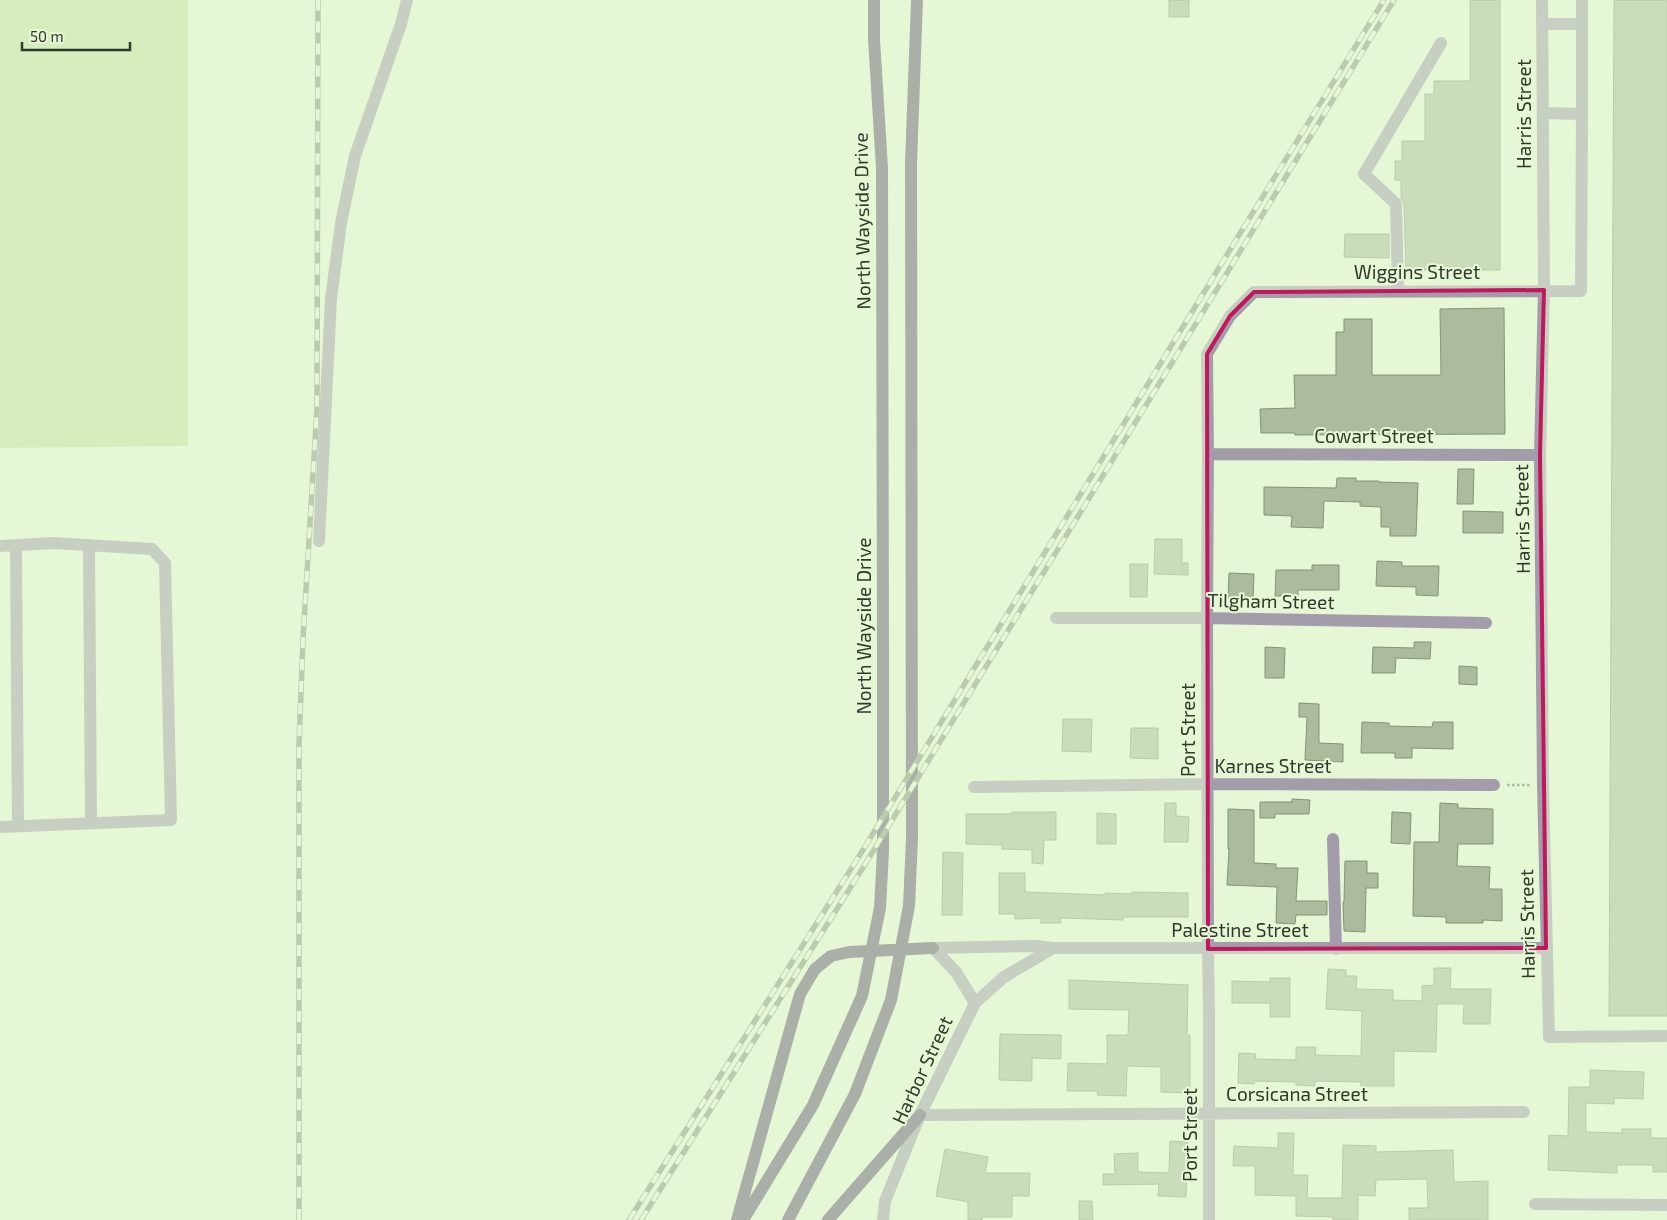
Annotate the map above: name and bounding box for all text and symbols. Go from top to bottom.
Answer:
scale bar [22,20,130,52]
text: 50 m [30,27,64,45]
street label: Harris Street [1512,59,1535,169]
street label: North Wayside Drive [848,132,875,310]
street label: Wiggins Street [1354,260,1480,283]
street label: Cowart Street [1314,424,1434,447]
street label: Harris Street [1509,464,1534,574]
street label: North Wayside Drive [852,537,875,715]
street label: Tilgham Street [1207,588,1335,613]
street label: Port Street [1176,683,1199,777]
street label: Karnes Street [1214,754,1332,777]
street label: Harris Street [1514,869,1539,979]
street label: Palestine Street [1171,918,1309,941]
street label: Harbor Street [886,1012,957,1127]
street label: Corsicana Street [1226,1082,1368,1105]
street label: Port Street [1178,1088,1201,1182]

